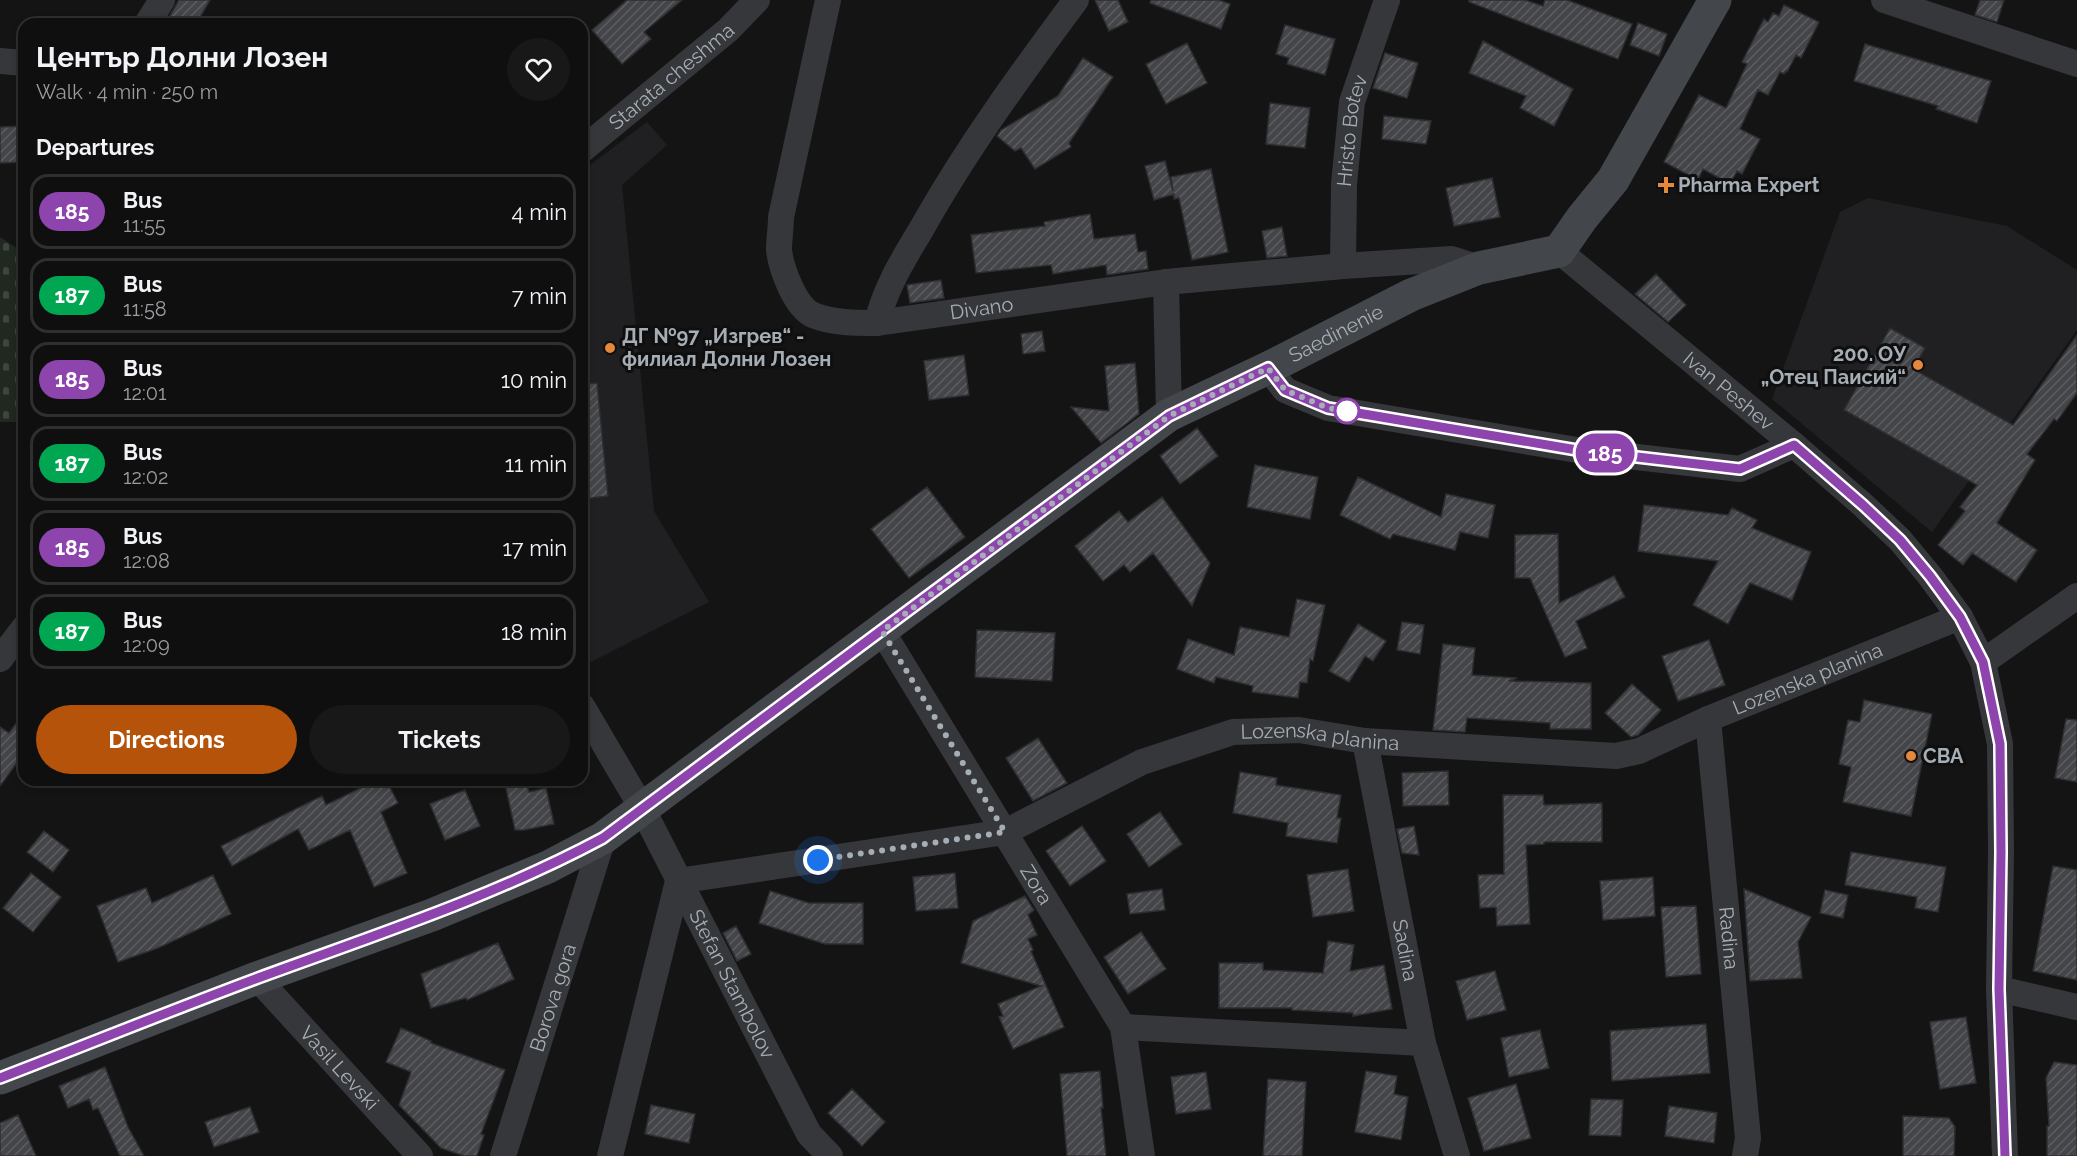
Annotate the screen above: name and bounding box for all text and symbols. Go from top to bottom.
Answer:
street label: Starata cheshma [604,18,739,135]
button: heart [507,38,570,101]
text: Център Долни Лозен [36,41,328,74]
street label: Hristo Botev [1332,71,1373,188]
text: Walk · 4 min · 250 m [36,80,218,104]
text: Departures [36,134,154,160]
place label: Pharma Expert [1678,173,1820,197]
marker: Pharma Expert [1659,178,1673,192]
text: Bus [123,187,162,213]
text: 185 [55,199,89,224]
text: 4 min [512,199,567,225]
text: 11:55 [123,213,166,237]
text: Bus [123,271,162,297]
text: 187 [55,283,89,308]
text: 7 min [512,283,567,309]
street label: Divano [948,292,1015,325]
text: 11:58 [123,297,167,321]
street label: Saedinenie [1285,299,1387,367]
place label: ДГ №97 „Изгрев“ - филиал Долни Лозен [622,324,831,371]
marker: ДГ №97 „Изгрев“ - филиал Долни Лозен [603,341,617,355]
place label: 200. ОУ „Отец Паисий“ [1761,342,1906,389]
street label: Ivan Peshev [1678,347,1779,436]
text: Bus [123,355,162,381]
marker: 200. ОУ „Отец Паисий“ [1911,358,1925,372]
text: 185 [55,367,89,392]
text: 10 min [501,367,567,393]
text: 12:01 [123,381,167,405]
unlabelled marker [1334,398,1360,424]
line badge: 185 [1570,434,1640,472]
text: Bus [123,439,162,465]
text: 185 [1588,441,1622,466]
text: 187 [55,451,89,476]
text: 11 min [505,451,567,477]
text: 12:02 [123,465,168,489]
text: Bus [123,523,162,549]
text: 185 [55,535,89,560]
text: 17 min [502,535,567,561]
text: 12:08 [123,549,170,573]
text: Bus [123,607,162,633]
text: 187 [55,619,89,644]
text: 18 min [501,619,567,645]
text: 12:09 [123,633,170,657]
street label: Lozenska planina [1729,638,1886,720]
button: Directions [36,705,297,774]
button: Tickets [309,705,570,774]
street label: Lozenska planina [1240,718,1400,755]
place label: CBA [1923,744,1964,768]
marker: CBA [1904,749,1918,763]
your location [803,845,833,875]
street label: Zora [1015,861,1058,909]
street label: Stefan Stambolov [684,905,780,1063]
street label: Radina [1714,905,1744,971]
street label: Sadina [1387,917,1423,983]
street label: Borova gora [525,941,581,1055]
street label: Vasil Levski [295,1021,384,1115]

